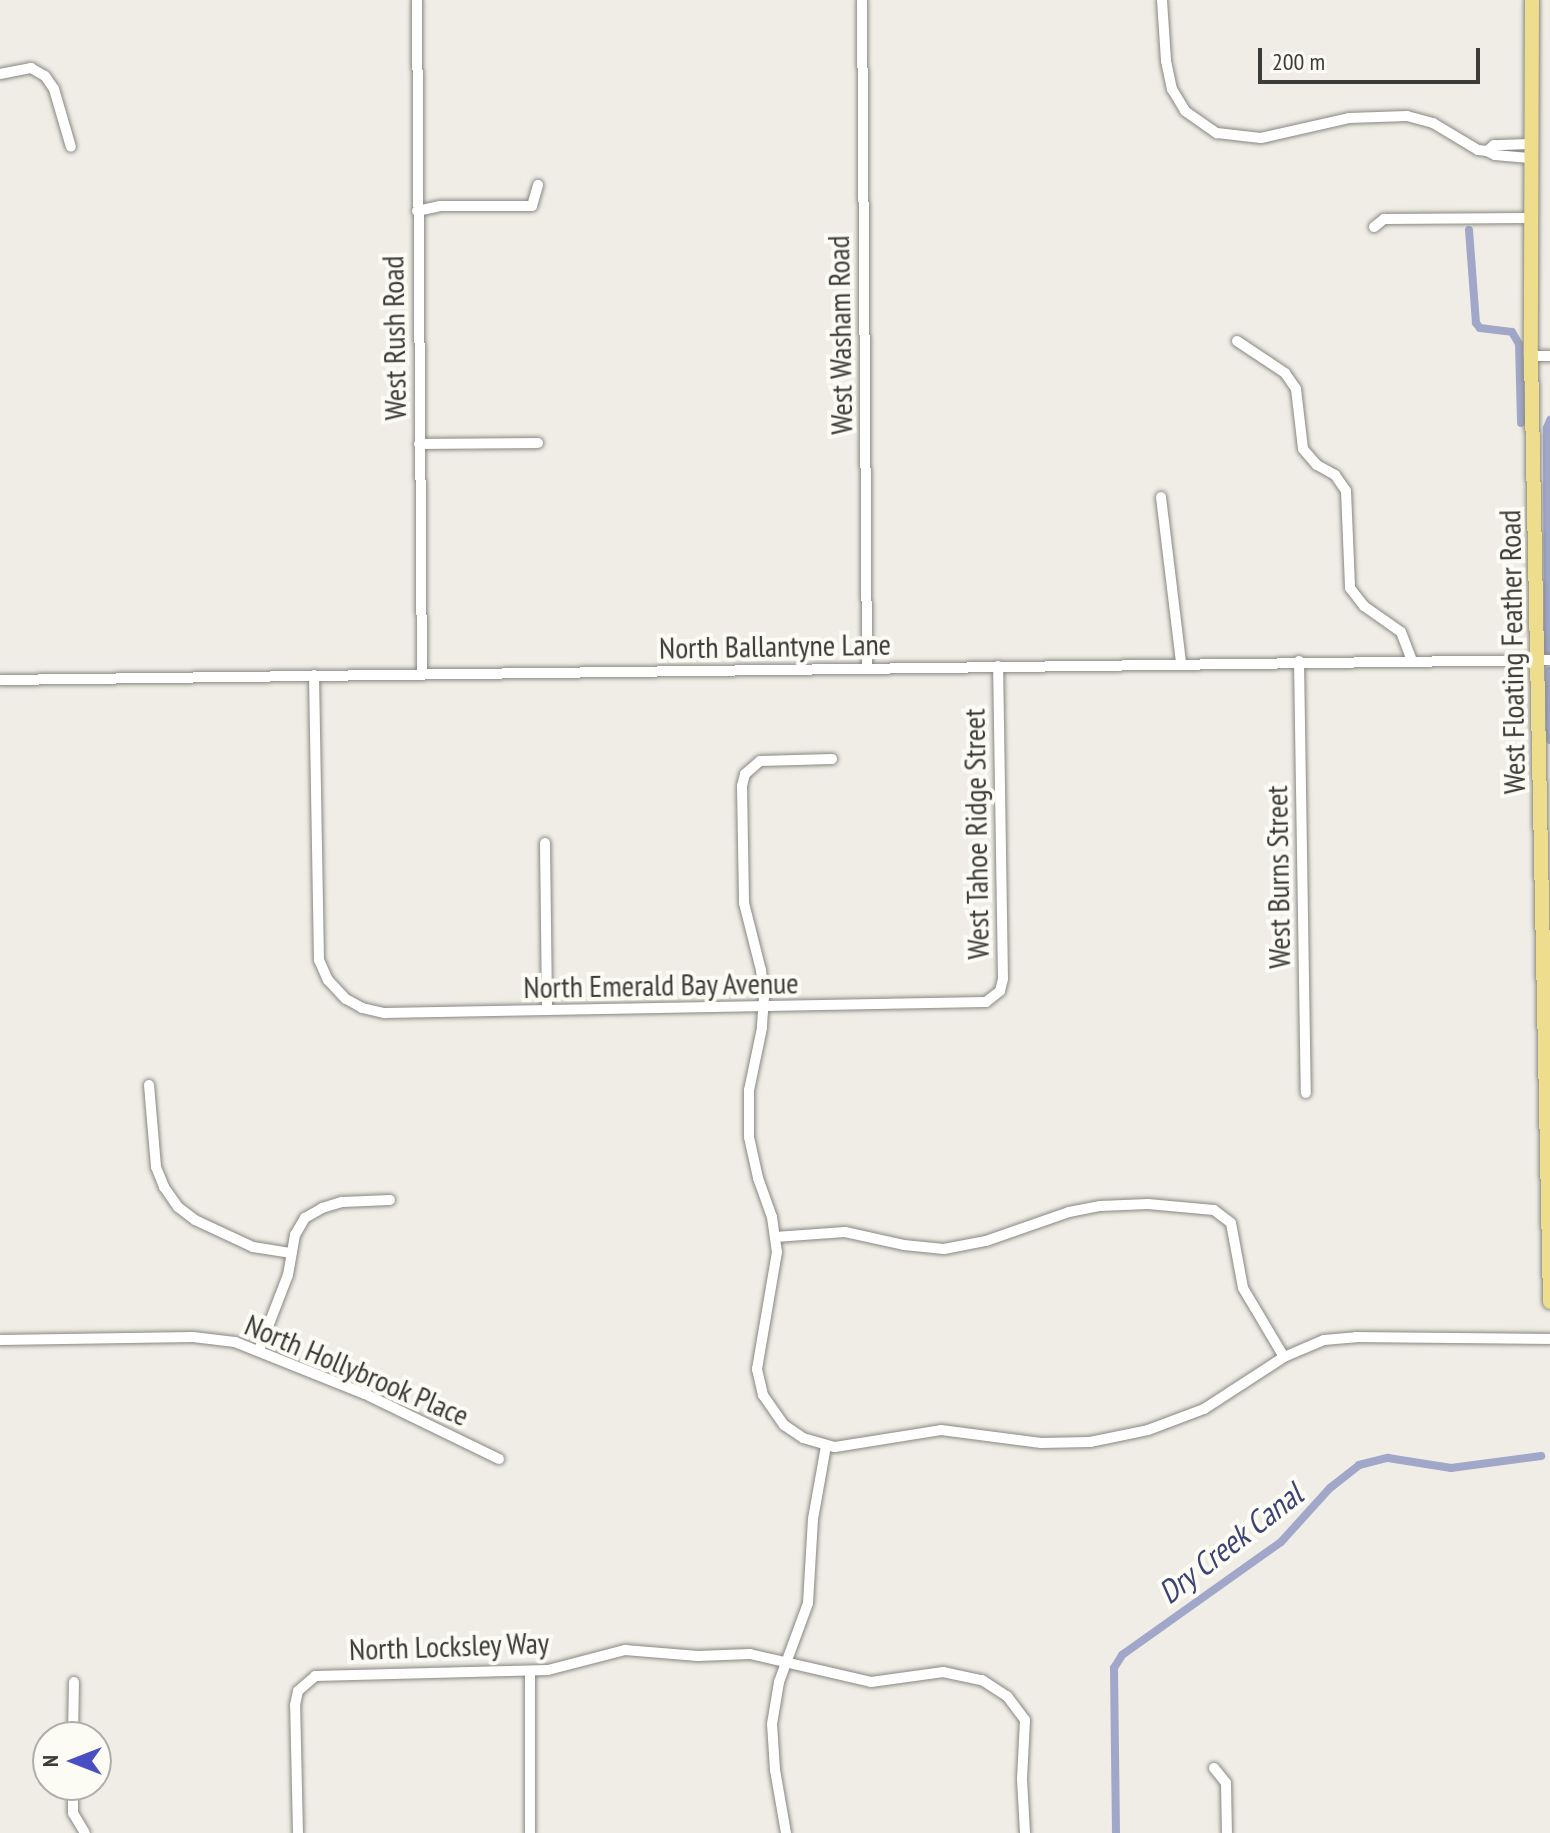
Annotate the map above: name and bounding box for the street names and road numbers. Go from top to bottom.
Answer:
street label: West Washam Road [820,235,860,435]
street label: West Rush Road [375,255,413,421]
street label: West Floating Feather Road [1492,510,1532,794]
street label: North Ballantyne Lane [659,626,891,666]
street label: West Tahoe Ridge Street [956,708,996,960]
street label: West Burns Street [1258,785,1298,969]
street label: North Emerald Bay Avenue [522,965,800,1005]
street label: North Hollybrook Place [239,1306,475,1434]
street label: North Locksley Way [348,1624,550,1668]

